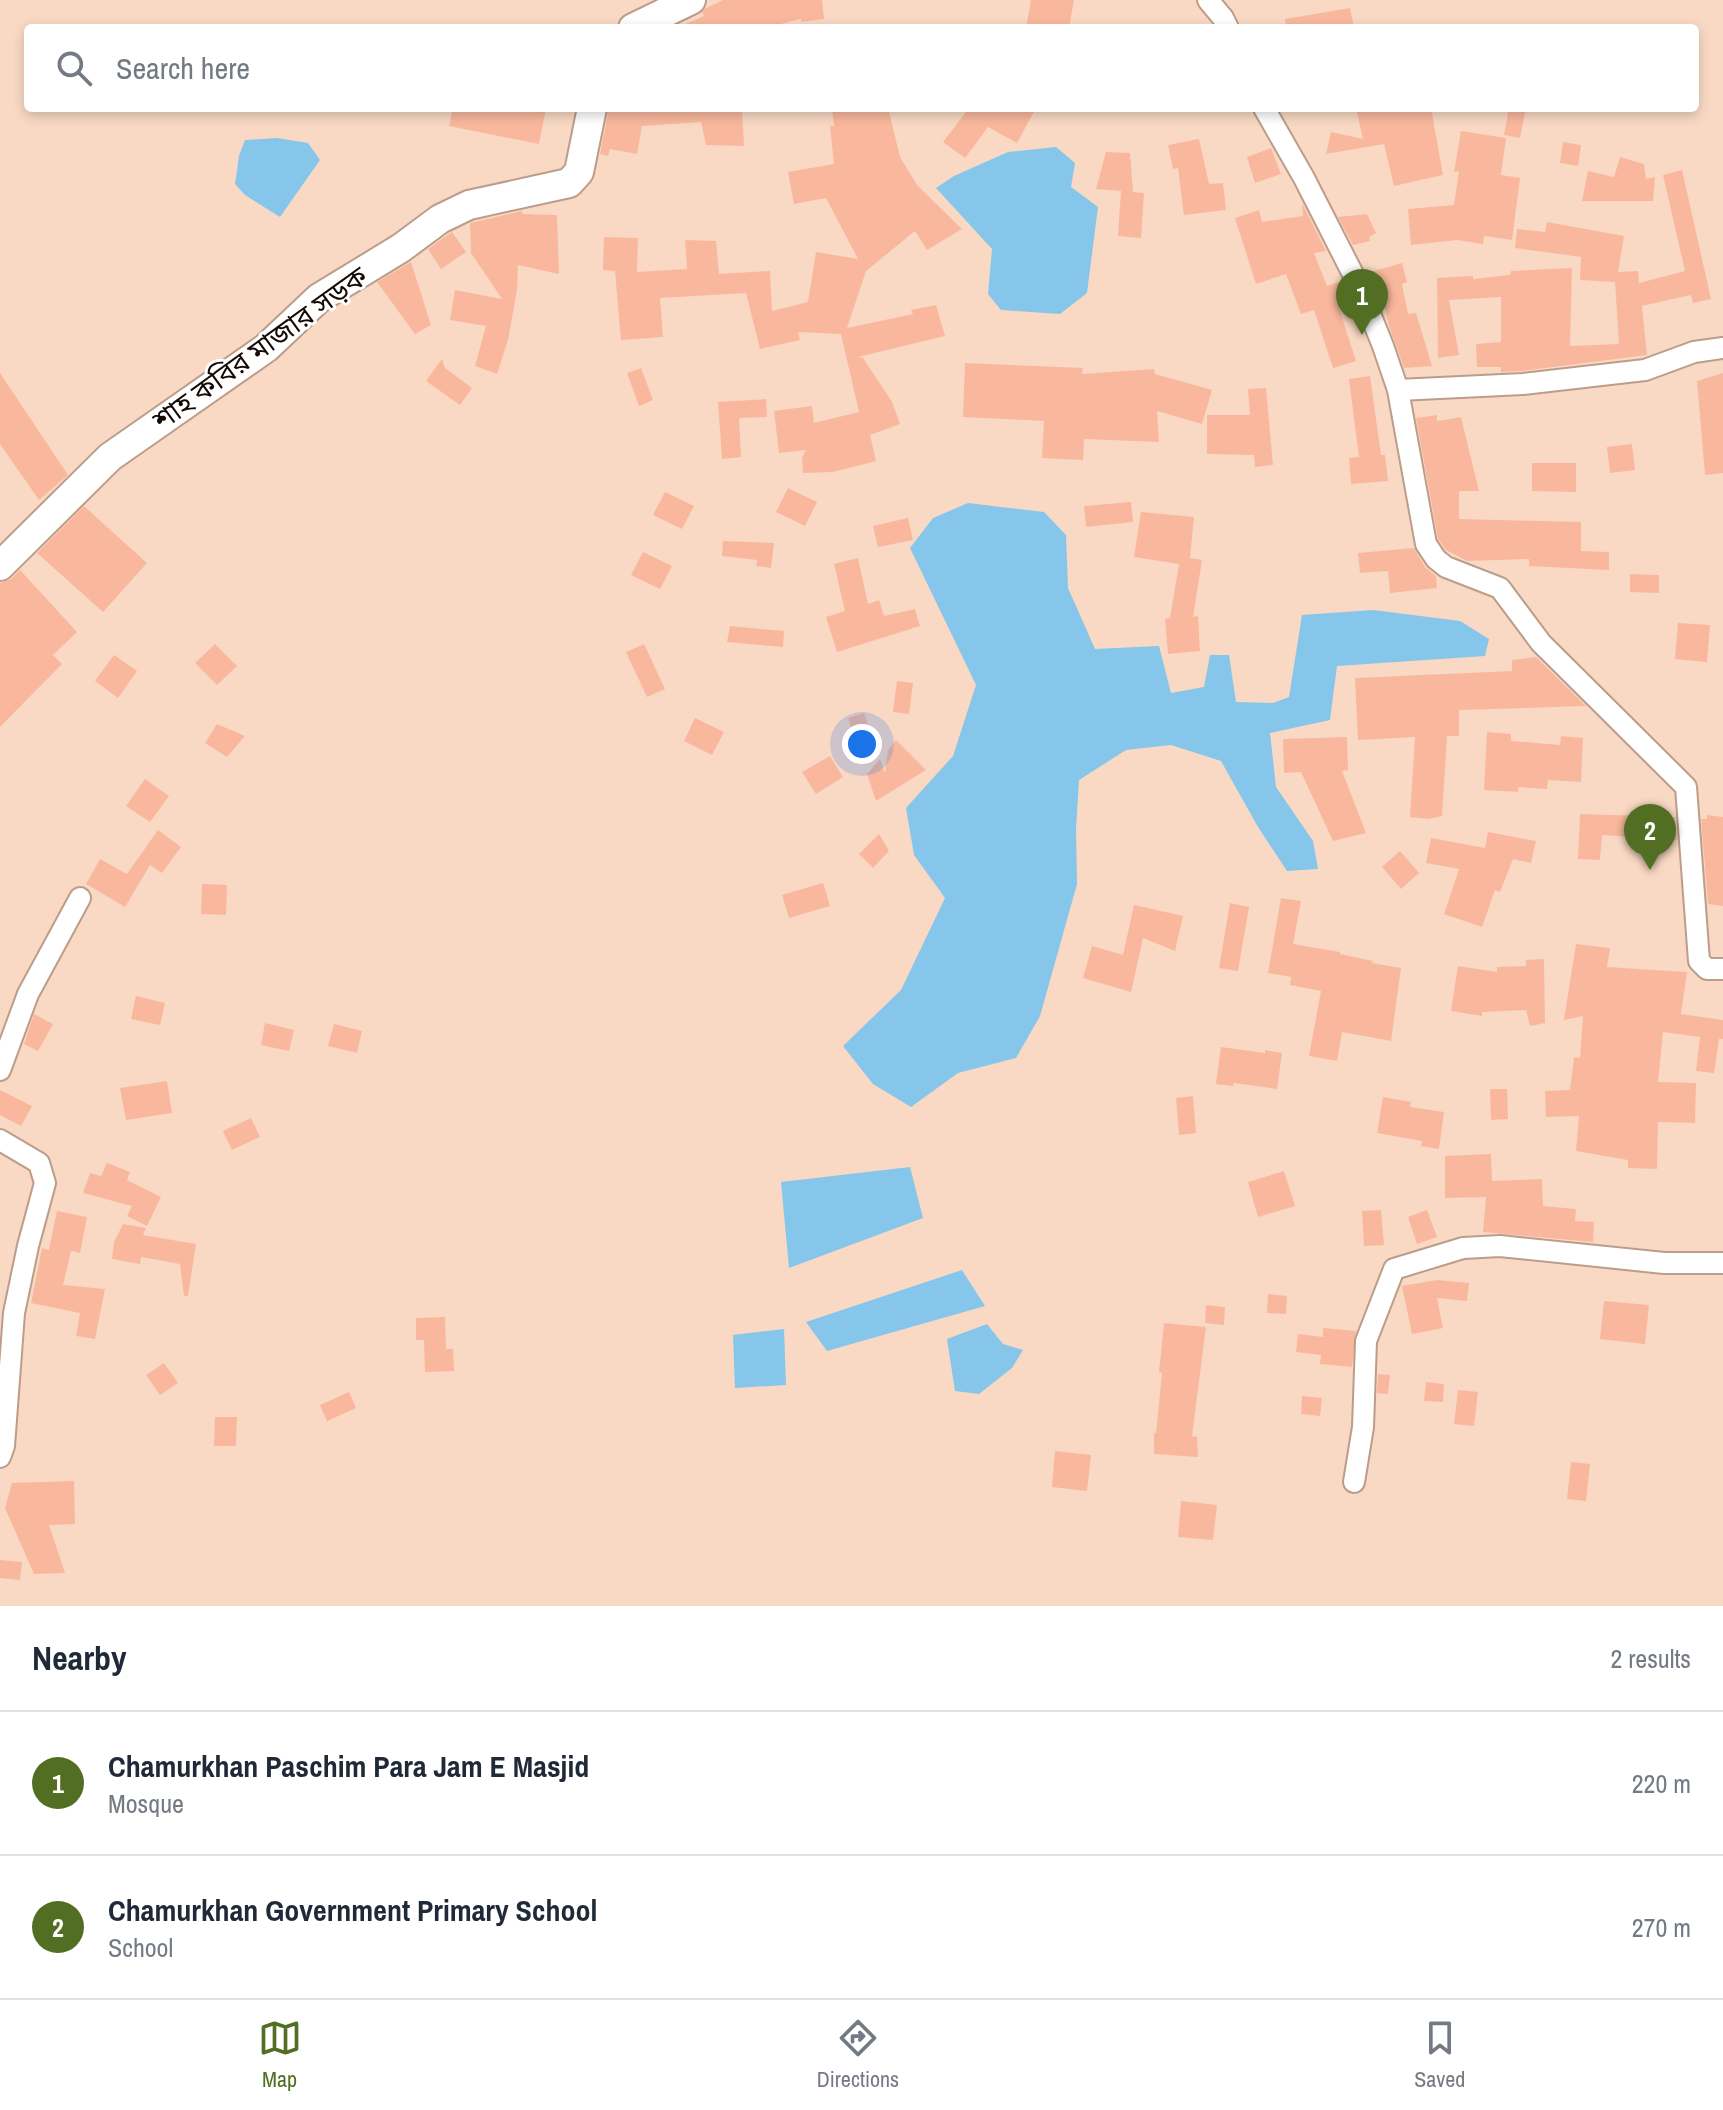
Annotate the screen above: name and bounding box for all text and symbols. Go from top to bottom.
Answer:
search box [24,24,1699,112]
icon: search [52,46,96,90]
text: Search here [116,48,250,88]
street label: শাহ কবির মাজার সড়ক [144,257,375,439]
pin: 1 [1336,269,1388,335]
your location [842,724,882,764]
pin: 2 [1624,804,1676,870]
text: Nearby [32,1635,127,1681]
text: 2 results [1610,1641,1691,1676]
text: Chamurkhan Paschim Para Jam E Masjid [108,1746,589,1786]
text: 1 [52,1766,64,1801]
text: 220 m [1632,1766,1691,1801]
text: Mosque [108,1786,184,1821]
text: Chamurkhan Government Primary School [108,1890,597,1930]
text: 2 [52,1910,64,1945]
text: 270 m [1632,1910,1691,1945]
text: School [108,1930,173,1965]
tab: Map [258,2016,302,2094]
tab: Directions [817,2016,899,2094]
tab: Saved [1414,2016,1465,2094]

